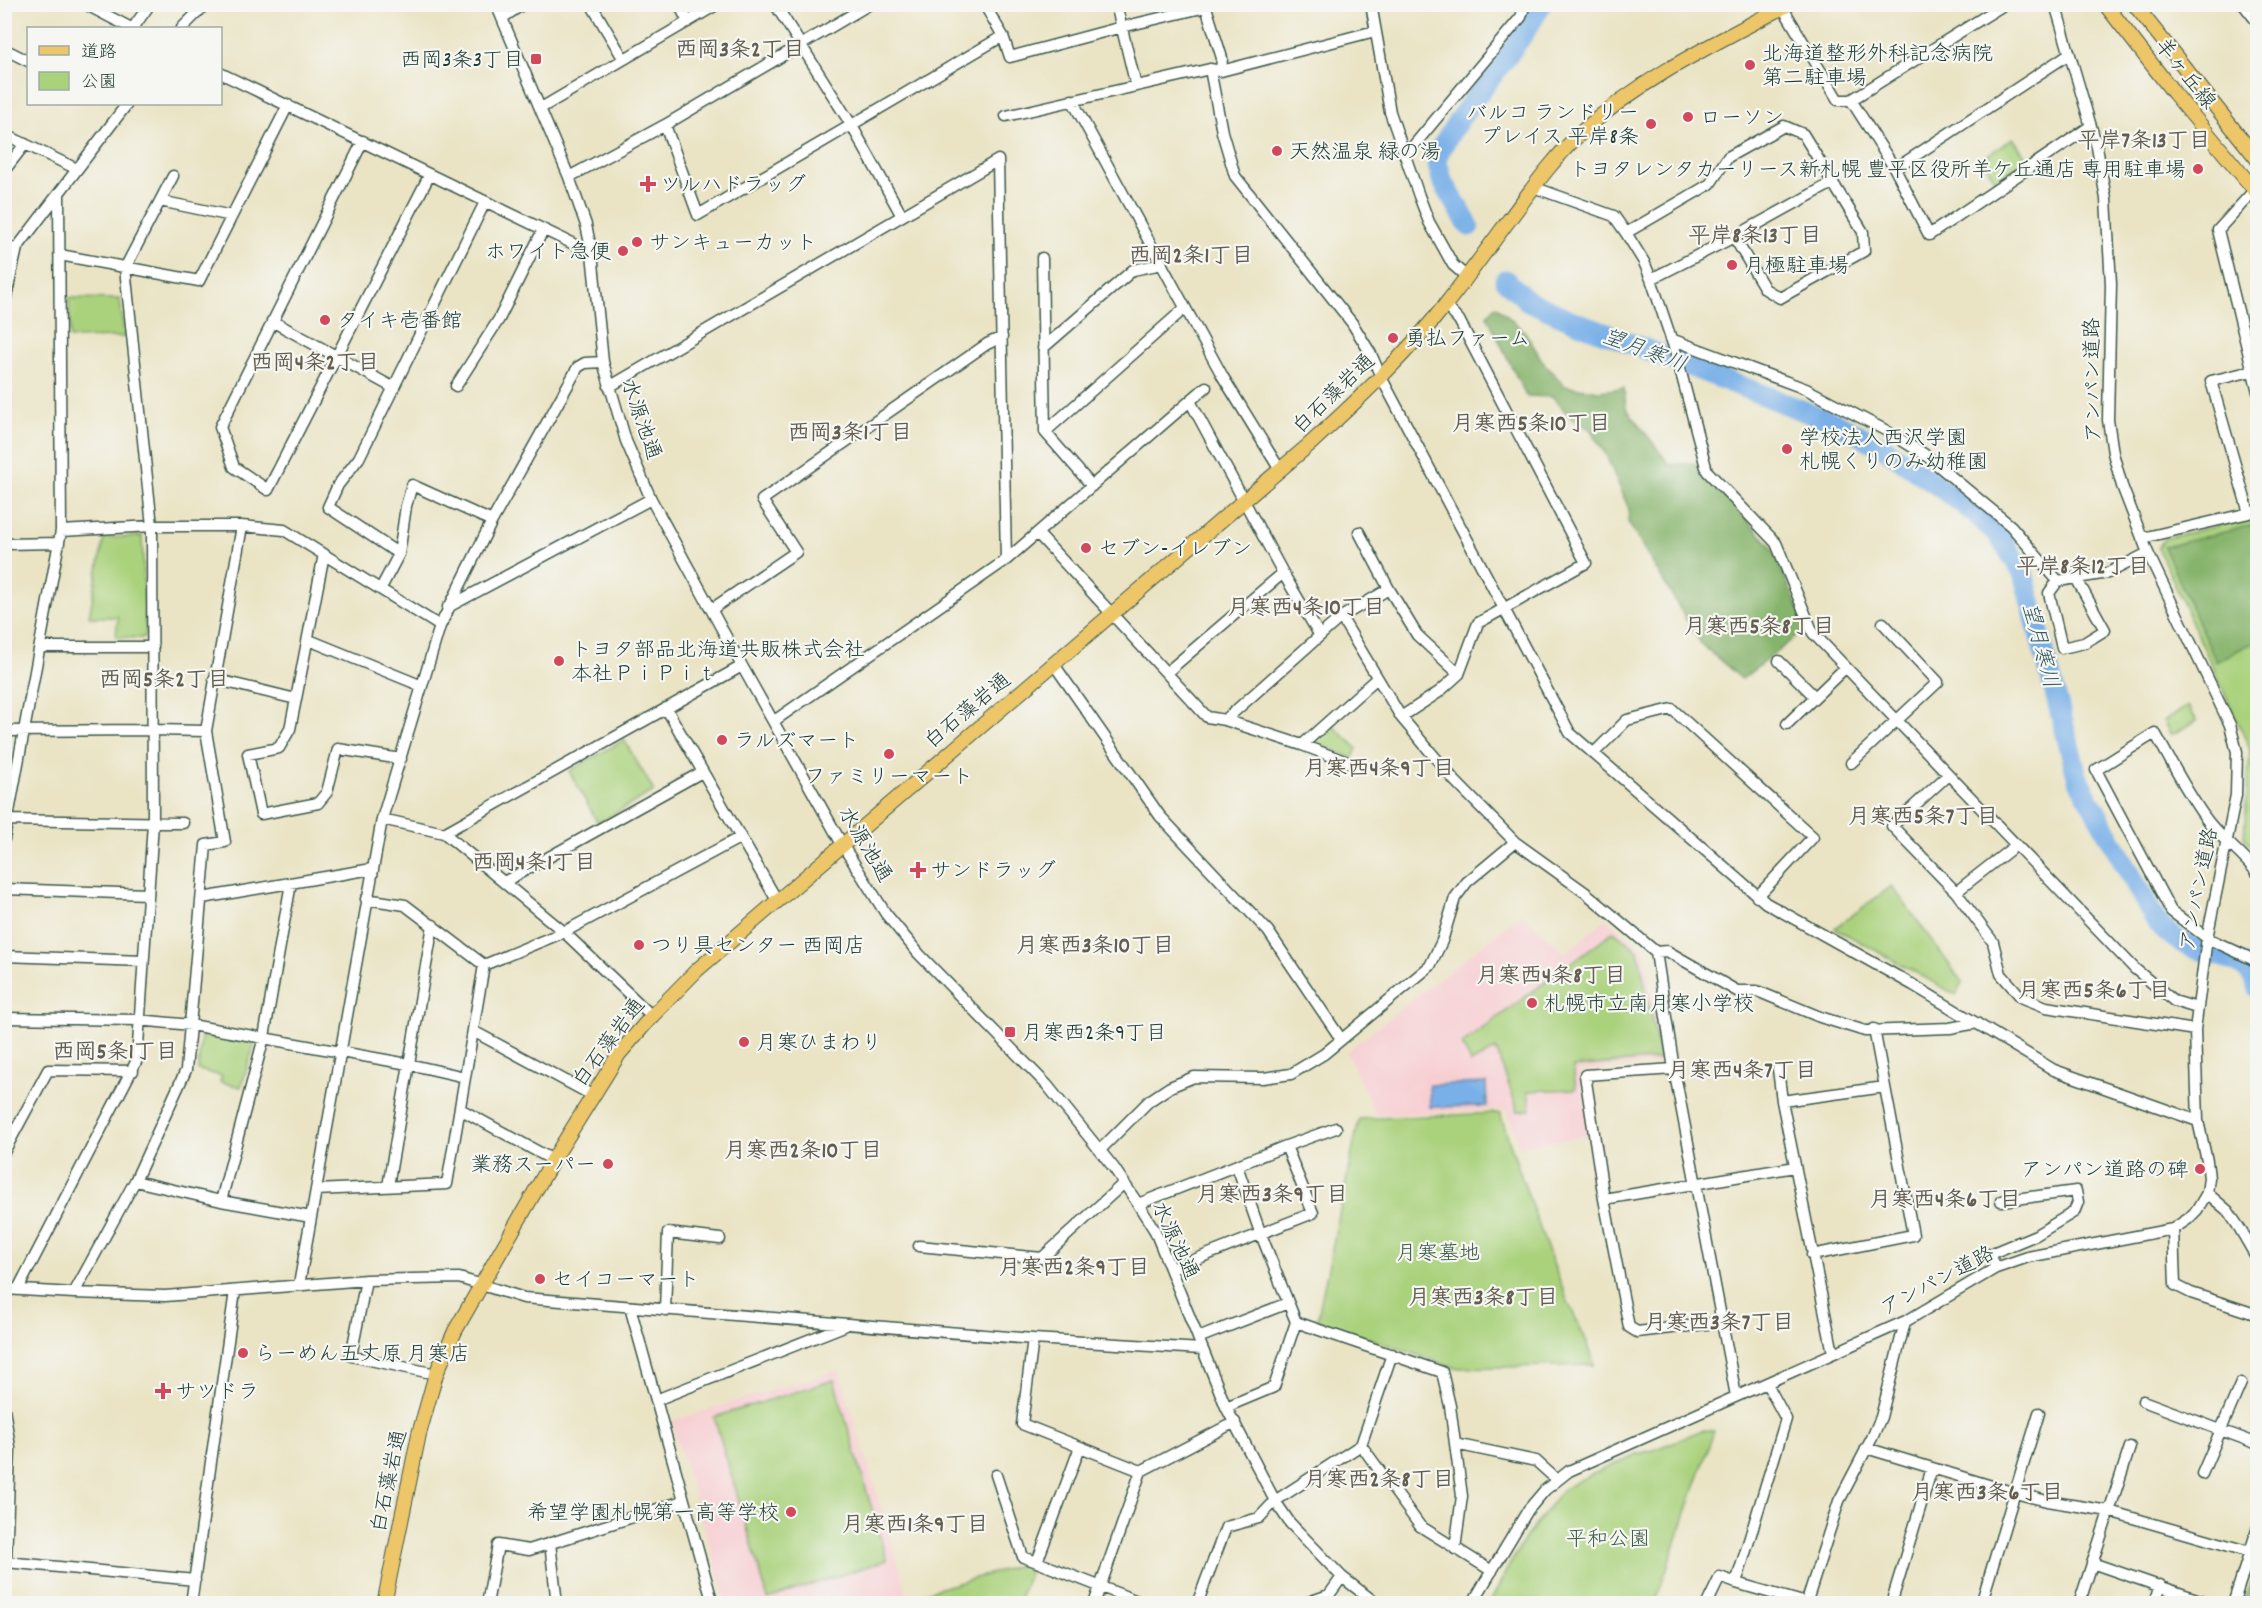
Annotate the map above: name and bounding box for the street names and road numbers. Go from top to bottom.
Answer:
street label: 羊ヶ丘線 [2146,33,2222,117]
street label: アンパン道路 [2079,317,2111,443]
street label: 白石藻岩通 [1287,348,1383,442]
street label: 水源池通 [611,375,667,465]
street label: 白石藻岩通 [919,667,1019,758]
street label: 水源池通 [829,802,898,889]
street label: アンパン道路 [2174,825,2228,954]
street label: 白石藻岩通 [567,993,654,1095]
street label: 水源池通 [1142,1197,1205,1286]
street label: アンパン道路 [1876,1240,2001,1325]
street label: 白石藻岩通 [365,1427,417,1536]

